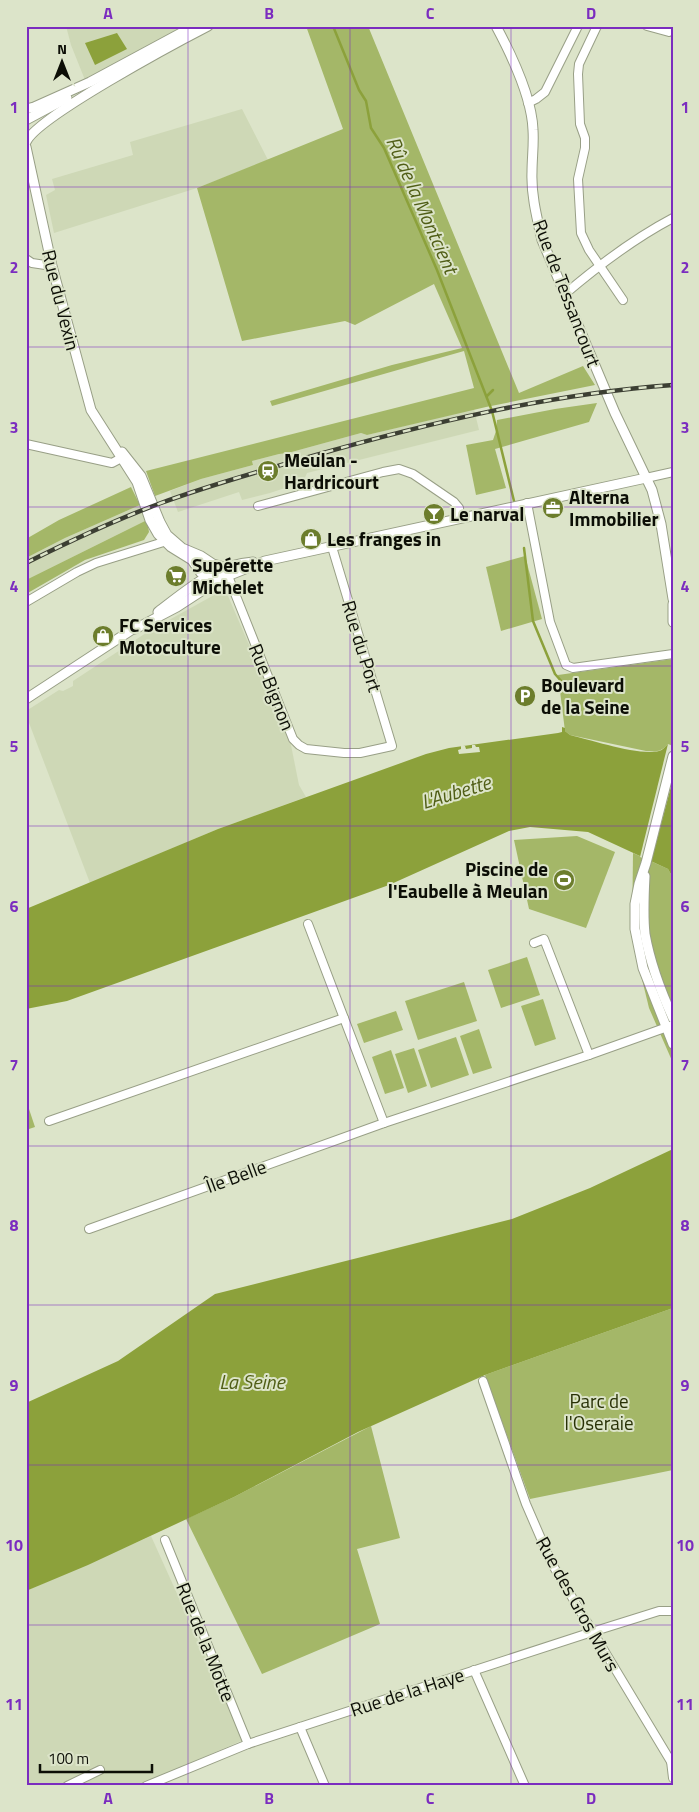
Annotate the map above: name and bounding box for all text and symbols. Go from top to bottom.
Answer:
text: A [103,1,113,25]
text: B [264,1,274,25]
text: C [426,1,435,25]
text: D [586,1,596,25]
north arrow [38,38,88,88]
text: N [57,38,67,59]
text: 1 [10,95,18,119]
text: 1 [681,95,689,119]
water label: Rû de la Montcient [378,131,468,281]
street label: Rue de Tessancourt [526,215,609,371]
street label: Rue du Vexin [35,247,88,353]
text: 2 [10,255,18,279]
text: 2 [681,255,689,279]
text: 3 [10,415,18,439]
text: 3 [681,415,689,439]
place label: Meulan - Hardricourt [284,445,379,496]
station icon: Meulan - Hardricourt [256,459,280,483]
place label: Alterna Immobilier [569,482,658,533]
office icon: Alterna Immobilier [541,496,565,520]
place label: Le narval [450,499,524,528]
bar icon: Le narval [422,502,446,526]
place label: Les franges in [327,524,441,553]
shop icon: Les franges in [299,527,323,551]
place label: Supérette Michelet [192,550,273,601]
supermarket icon: Supérette Michelet [164,564,188,588]
text: 4 [10,574,19,598]
text: 4 [681,574,690,598]
street label: Rue du Port [335,597,390,695]
place label: FC Services Motoculture [119,610,221,661]
shop icon: FC Services Motoculture [91,624,115,648]
street label: Rue Bignon [242,639,303,735]
place label: Boulevard de la Seine [541,670,630,721]
parking icon: Boulevard de la Seine [513,684,537,708]
text: 5 [10,734,19,758]
text: 5 [681,734,690,758]
water label: L'Aubette [417,766,496,817]
place label: Piscine de l'Eaubelle à Meulan [388,854,548,905]
sports icon: Piscine de l'Eaubelle à Meulan [552,868,576,892]
text: 6 [10,894,19,918]
text: 6 [681,894,690,918]
text: 7 [10,1053,18,1077]
text: 7 [681,1053,689,1077]
street label: Île Belle [201,1151,270,1200]
text: 8 [10,1213,19,1237]
text: 8 [681,1213,690,1237]
water label: La Seine [219,1366,286,1397]
text: 9 [10,1373,19,1397]
text: 9 [681,1373,690,1397]
park label: Parc de l'Oseraie [564,1386,634,1437]
street label: Rue des Gros Murs [529,1531,628,1677]
text: 10 [5,1533,23,1557]
text: 10 [676,1533,694,1557]
street label: Rue de la Motte [169,1578,244,1706]
street label: Rue de la Haye [346,1659,468,1724]
text: 11 [5,1692,23,1716]
text: 11 [676,1692,694,1716]
scale bar [40,1742,152,1774]
text: 100 m [48,1747,89,1770]
text: A [103,1786,113,1810]
text: B [264,1786,274,1810]
text: C [426,1786,435,1810]
text: D [586,1786,596,1810]

